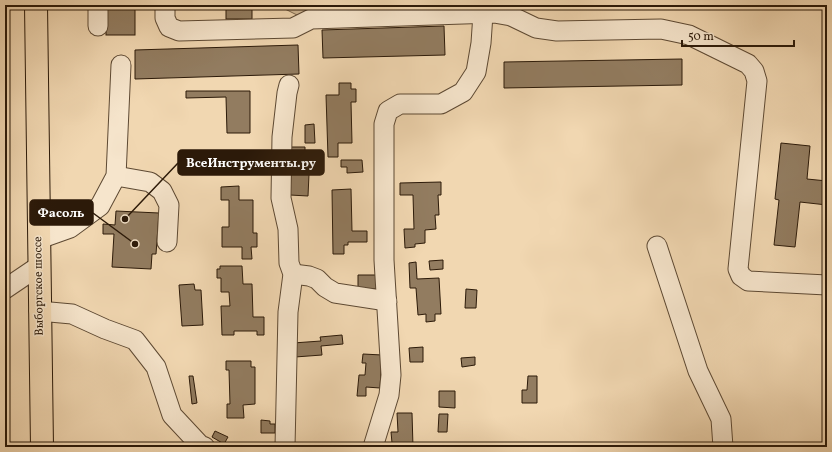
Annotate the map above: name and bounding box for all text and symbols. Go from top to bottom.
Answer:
scale bar [682,22,794,48]
text: 50 m [688,29,714,45]
callout: ВсеИнструменты.ру [178,150,324,175]
text: ВсеИнструменты.ру [186,155,317,173]
callout: Фасоль [30,200,93,225]
text: Фасоль [38,205,84,223]
street label: Выборгское шоссе [30,236,48,336]

